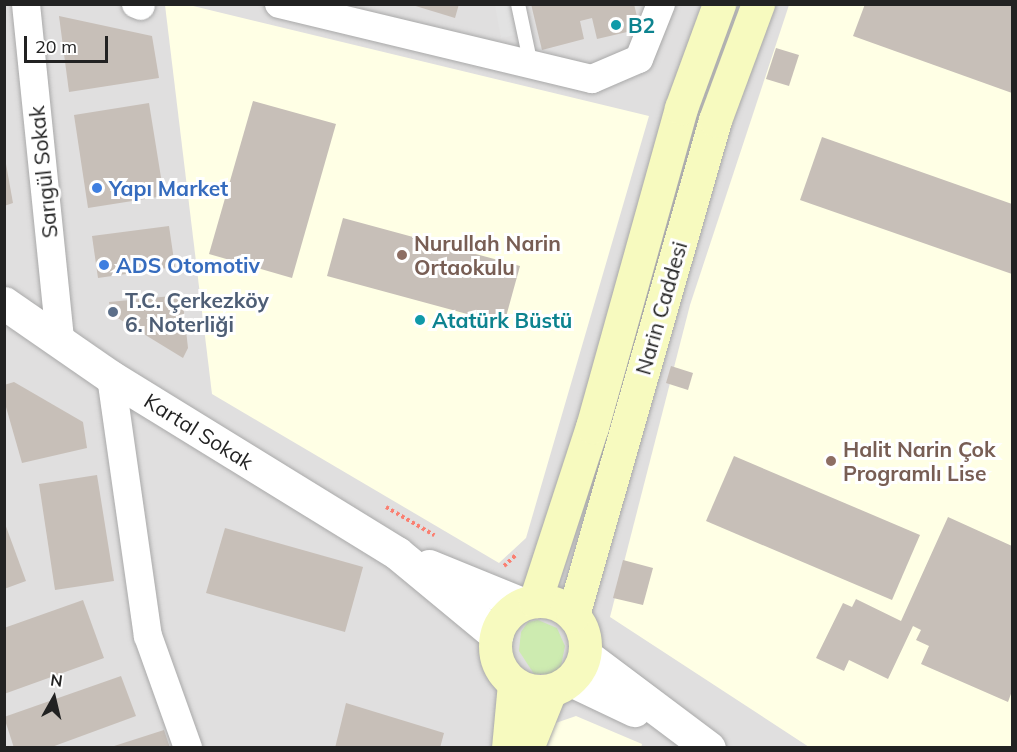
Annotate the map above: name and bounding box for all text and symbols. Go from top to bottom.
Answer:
place label: B2 [628,12,655,38]
marker: B2 [609,18,623,32]
scale bar [27,24,111,62]
text: 20 m [35,35,77,58]
street label: Sarıgül Sokak [24,105,62,239]
place label: Yapı Market [109,175,228,201]
marker: Yapı Market [90,181,104,195]
place label: Nurullah Narin Ortaokulu [414,230,561,280]
street label: Narin Caddesi [630,239,692,377]
marker: Nurullah Narin Ortaokulu [395,248,409,262]
place label: ADS Otomotiv [116,252,260,278]
marker: ADS Otomotiv [97,258,111,272]
place label: T.C. Çerkezköy 6. Noterliği [125,287,269,337]
marker: T.C. Çerkezköy 6. Noterliği [106,305,120,319]
place label: Atatürk Büstü [432,307,572,333]
marker: Atatürk Büstü [413,313,427,327]
street label: Kartal Sokak [140,388,258,474]
place label: Halit Narin Çok Programlı Lise [843,436,996,486]
marker: Halit Narin Çok Programlı Lise [824,454,838,468]
north arrow [24,668,84,728]
text: N [49,669,64,691]

